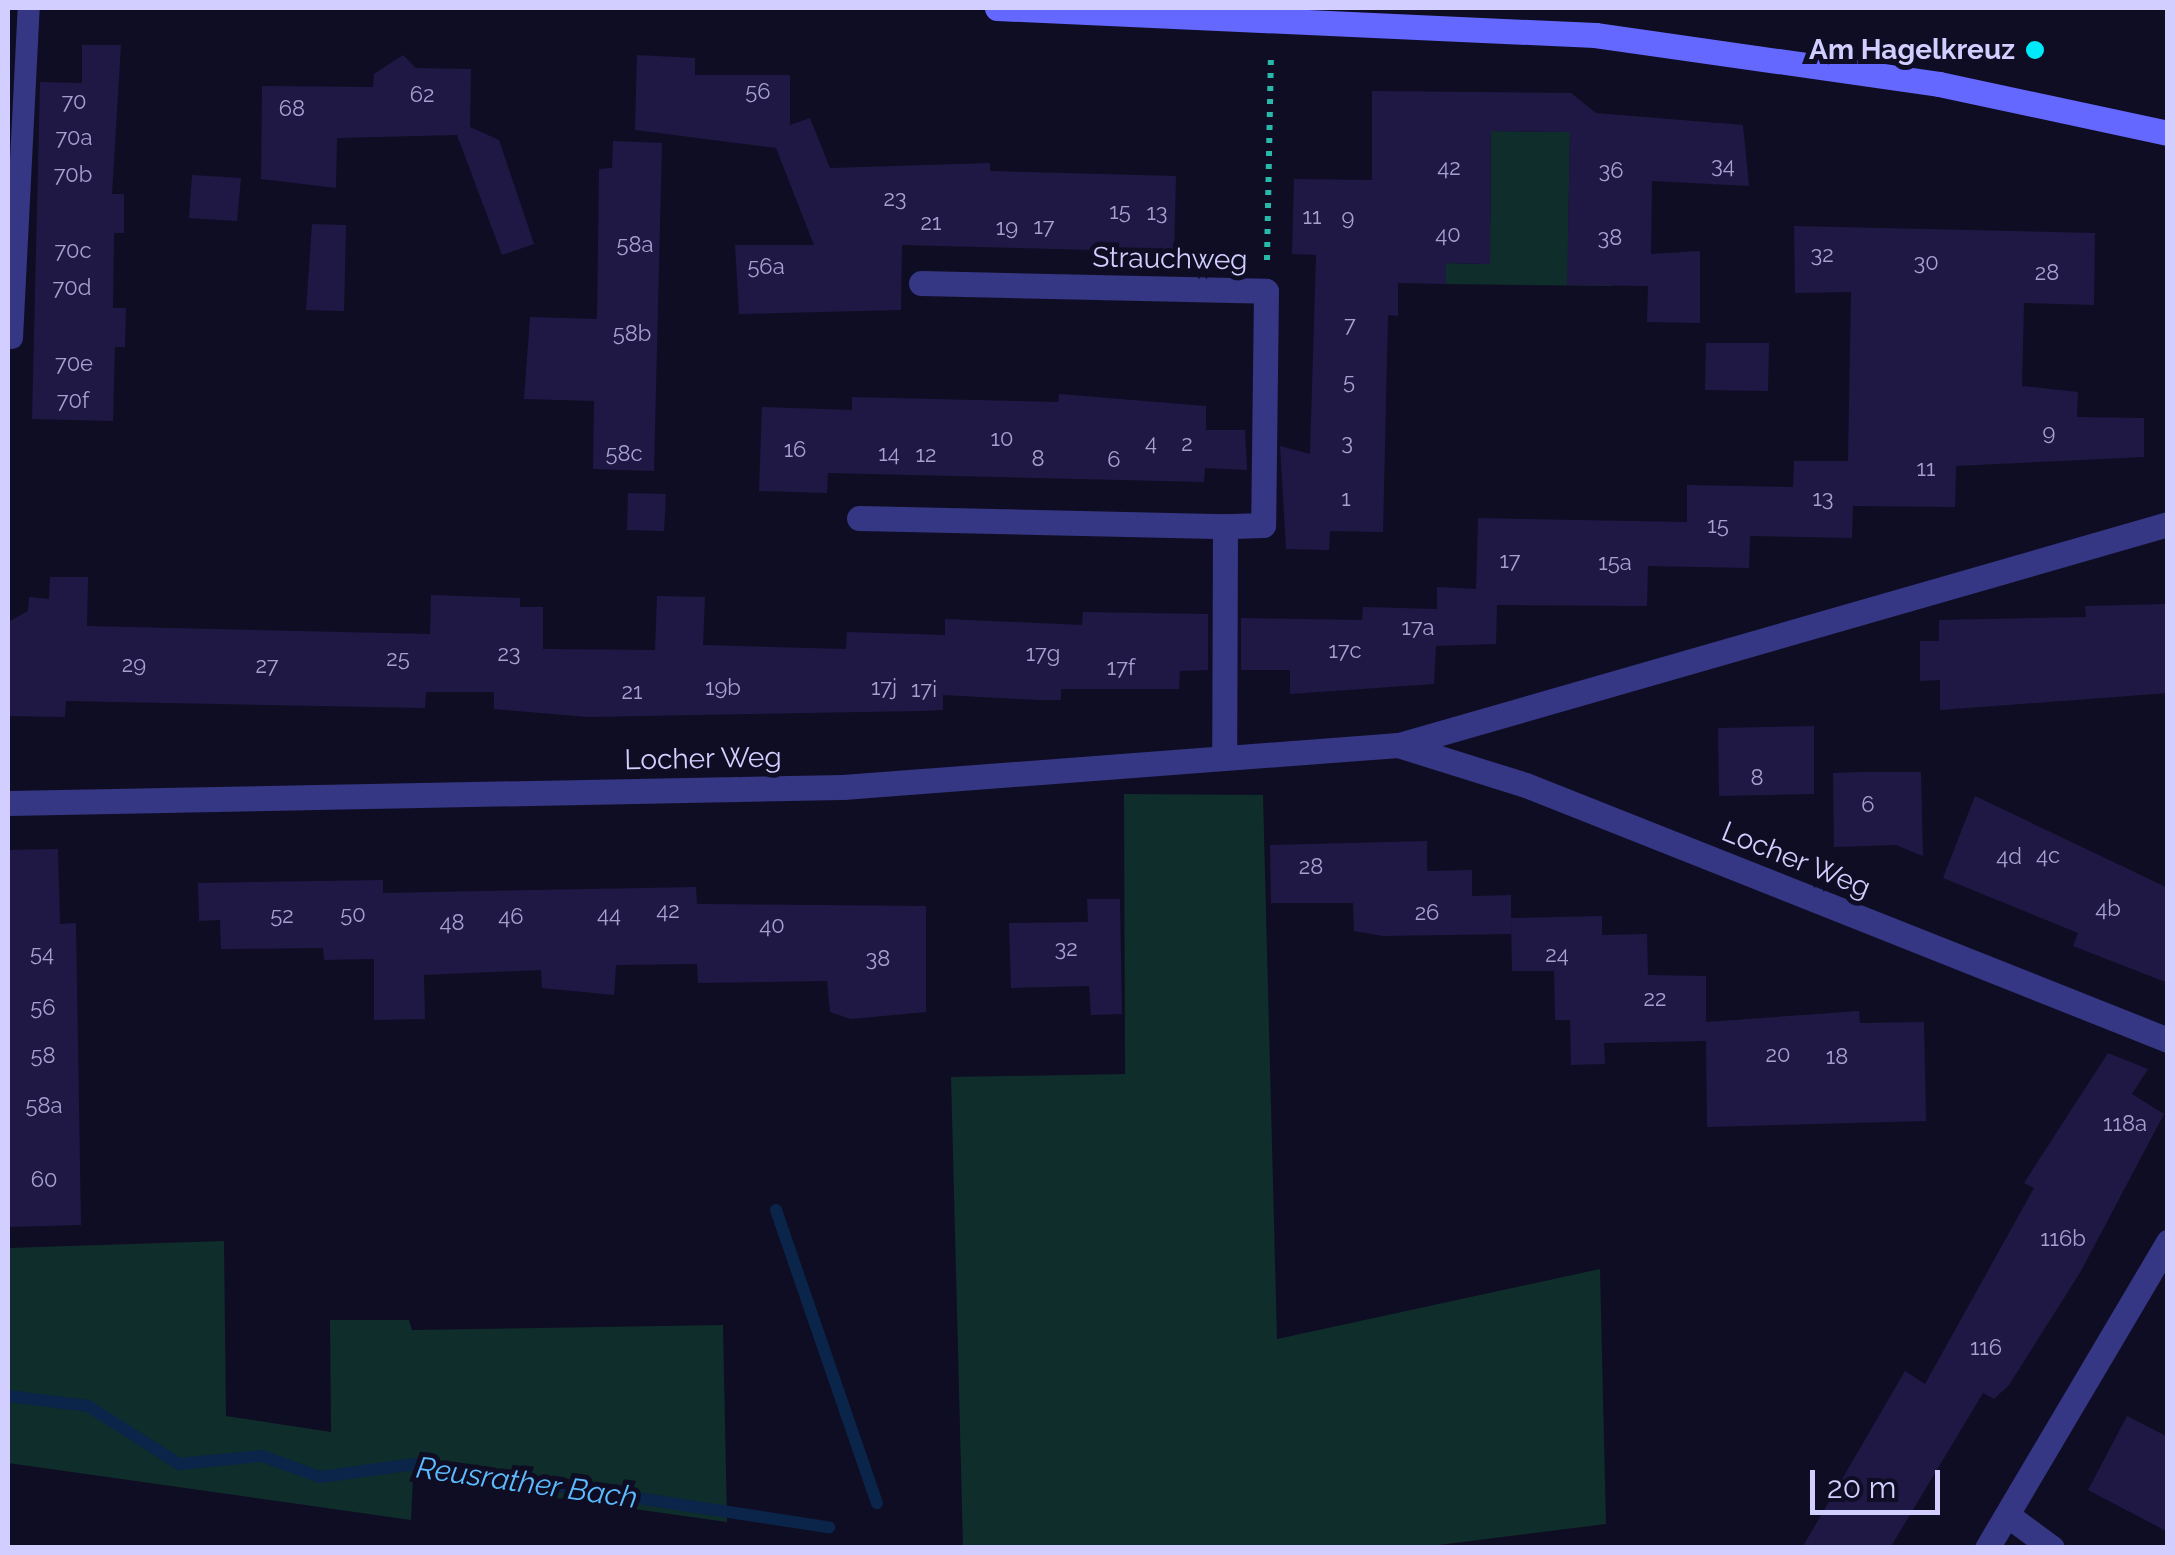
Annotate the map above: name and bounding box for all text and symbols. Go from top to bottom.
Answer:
place label: Am Hagelkreuz [1809,33,2015,67]
marker: Am Hagelkreuz [2024,39,2046,61]
house number: 56 [745,79,771,105]
house number: 62 [410,82,434,108]
house number: 70 [61,89,87,115]
house number: 68 [279,96,305,122]
house number: 70a [55,125,93,151]
house number: 34 [1711,153,1735,179]
house number: 42 [1437,155,1461,181]
house number: 36 [1598,158,1624,184]
house number: 70b [54,162,92,188]
house number: 23 [883,186,907,212]
house number: 15 [1109,199,1131,225]
house number: 13 [1146,200,1168,226]
house number: 11 [1303,204,1321,230]
house number: 9 [1342,205,1354,231]
house number: 21 [921,210,941,236]
house number: 17 [1033,214,1055,240]
house number: 19 [996,215,1018,241]
house number: 40 [1435,222,1461,248]
house number: 38 [1598,225,1622,251]
house number: 58a [616,232,654,258]
house number: 70c [54,238,92,264]
street label: Strauchweg [1092,241,1248,277]
house number: 32 [1810,242,1834,268]
house number: 30 [1913,250,1939,276]
house number: 56a [747,254,785,280]
house number: 28 [2035,260,2059,286]
house number: 70d [53,275,91,301]
house number: 7 [1344,312,1356,338]
house number: 58b [613,321,651,347]
house number: 70e [55,351,93,377]
house number: 5 [1343,369,1355,395]
house number: 70f [57,388,89,414]
house number: 9 [2043,420,2055,446]
house number: 10 [991,426,1013,452]
house number: 4 [1145,430,1157,456]
house number: 3 [1341,430,1353,456]
house number: 2 [1181,431,1193,457]
house number: 16 [784,437,806,463]
house number: 58c [605,441,643,467]
house number: 14 [878,441,900,467]
house number: 12 [916,442,936,468]
house number: 8 [1031,446,1045,472]
house number: 6 [1107,447,1121,473]
house number: 11 [1917,456,1935,482]
house number: 1 [1341,486,1351,512]
house number: 13 [1812,486,1834,512]
house number: 15 [1707,513,1729,539]
house number: 17 [1499,548,1521,574]
house number: 15a [1598,550,1632,576]
house number: 17a [1401,615,1435,641]
house number: 17c [1328,638,1362,664]
house number: 23 [497,641,521,667]
house number: 17g [1026,641,1060,667]
house number: 25 [386,646,410,672]
house number: 29 [122,652,146,678]
house number: 27 [255,653,279,679]
house number: 17f [1107,655,1135,681]
house number: 19b [705,675,741,701]
house number: 17j [871,675,897,701]
house number: 17i [911,677,937,703]
house number: 21 [622,679,642,705]
street label: Locher Weg [623,741,783,777]
house number: 8 [1750,765,1764,791]
house number: 6 [1861,792,1875,818]
street label: Locher Weg [1716,815,1876,905]
house number: 4c [2036,843,2060,869]
house number: 4d [1996,844,2022,870]
house number: 28 [1299,854,1323,880]
house number: 4b [2095,896,2121,922]
house number: 42 [656,898,680,924]
house number: 26 [1415,900,1439,926]
house number: 50 [340,902,366,928]
house number: 44 [597,902,621,928]
house number: 52 [270,903,294,929]
house number: 46 [498,904,524,930]
house number: 48 [439,910,465,936]
house number: 40 [759,913,785,939]
house number: 32 [1054,936,1078,962]
house number: 54 [30,941,54,967]
house number: 24 [1545,942,1569,968]
house number: 38 [866,946,890,972]
house number: 22 [1644,986,1666,1012]
house number: 56 [30,995,56,1021]
house number: 20 [1766,1042,1790,1068]
house number: 58 [30,1043,56,1069]
house number: 18 [1826,1044,1848,1070]
house number: 58a [25,1093,63,1119]
house number: 118a [2103,1111,2147,1137]
house number: 60 [31,1167,57,1193]
house number: 116b [2040,1226,2086,1252]
house number: 116 [1970,1335,2002,1361]
water label: Reusrather Bach [414,1450,640,1516]
scale bar [1815,1450,1945,1512]
text: 20 m [1827,1470,1896,1505]

